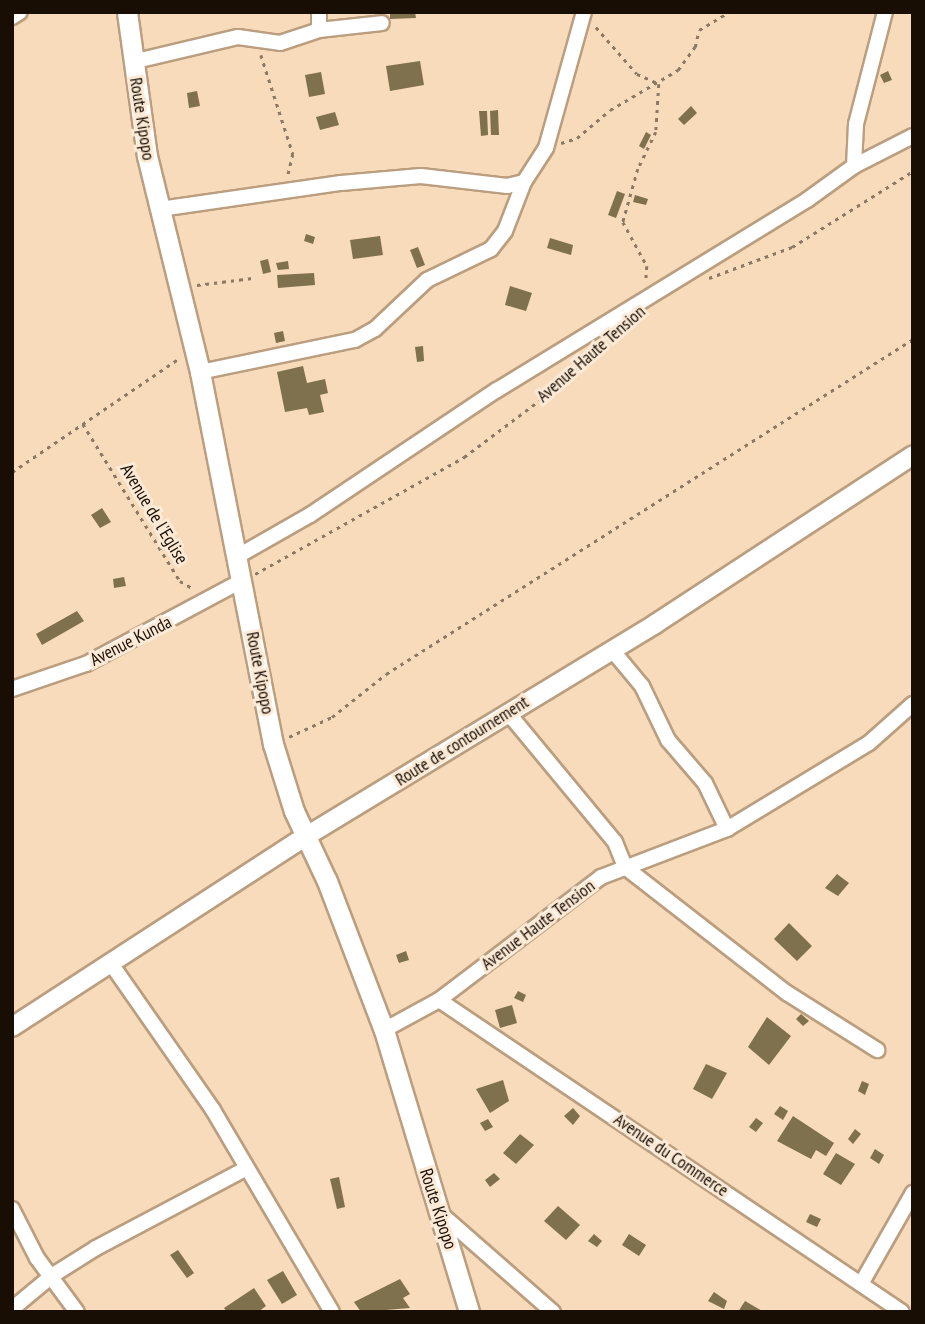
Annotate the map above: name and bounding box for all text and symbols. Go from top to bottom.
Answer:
street label: Route Kipopo [125,76,159,162]
street label: Avenue Haute Tension [532,301,650,407]
street label: Avenue de l'Eglise [116,460,192,568]
street label: Avenue Kunda [87,611,175,671]
street label: Route Kipopo [241,630,279,716]
street label: Route de contournement [391,691,533,791]
street label: Avenue Haute Tension [477,875,599,975]
street label: Avenue du Commerce [610,1109,732,1201]
street label: Route Kipopo [415,1166,461,1252]

